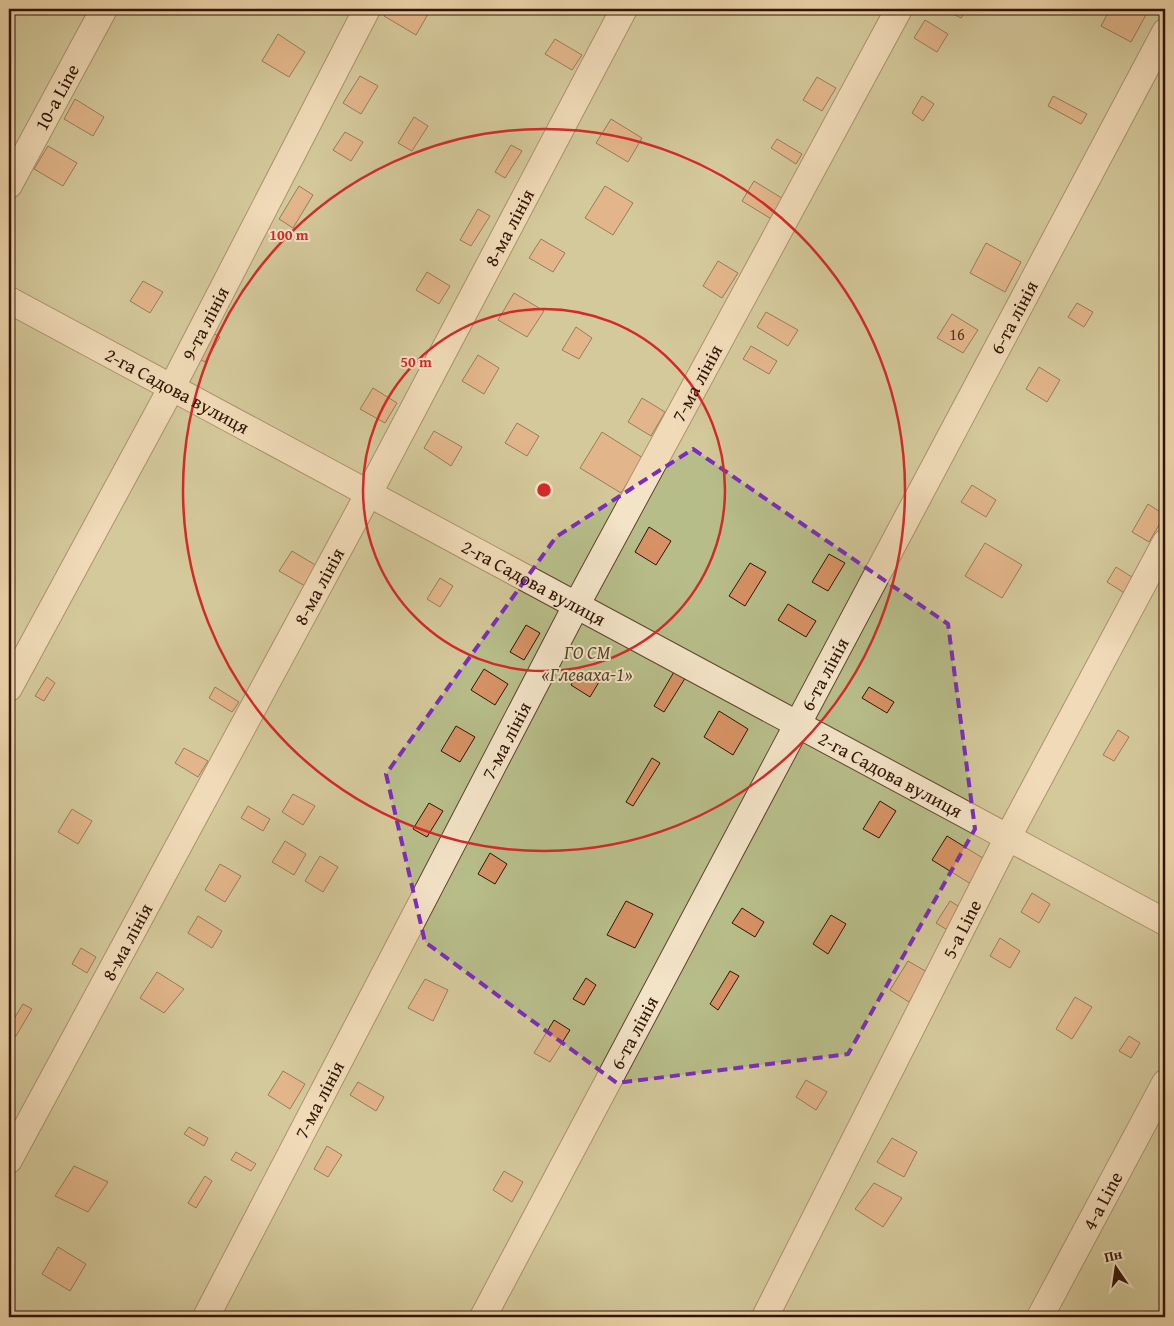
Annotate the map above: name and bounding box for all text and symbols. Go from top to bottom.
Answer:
street label: 10-a Line [27,59,86,135]
street label: 8-ма лінія [477,183,541,271]
text: 100 m [269,224,309,245]
street label: 6-та лінія [983,275,1045,359]
street label: 9-та лінія [174,281,236,365]
house number: 16 [949,322,965,346]
street label: 7-ма лінія [664,339,729,427]
street label: 2-га Садова вулиця [100,340,255,441]
text: 50 m [400,351,432,372]
centre of rings [535,481,553,499]
street label: 2-га Садова вулиця [457,532,611,633]
street label: 8-ма лінія [286,542,351,630]
street label: 6-та лінія [793,632,856,716]
park label: ГО СМ «Глеваха-1» [541,638,633,688]
street label: 7-ма лінія [474,696,538,784]
street label: 2-га Садова вулиця [813,724,968,825]
street label: 5-a Line [935,894,988,963]
street label: 8-ма лінія [94,898,159,986]
street label: 6-та лінія [603,990,665,1074]
street label: 7-ма лінія [287,1055,351,1144]
street label: 4-a Line [1075,1166,1129,1235]
text: Пн [1102,1243,1125,1267]
north arrow [1092,1244,1142,1294]

